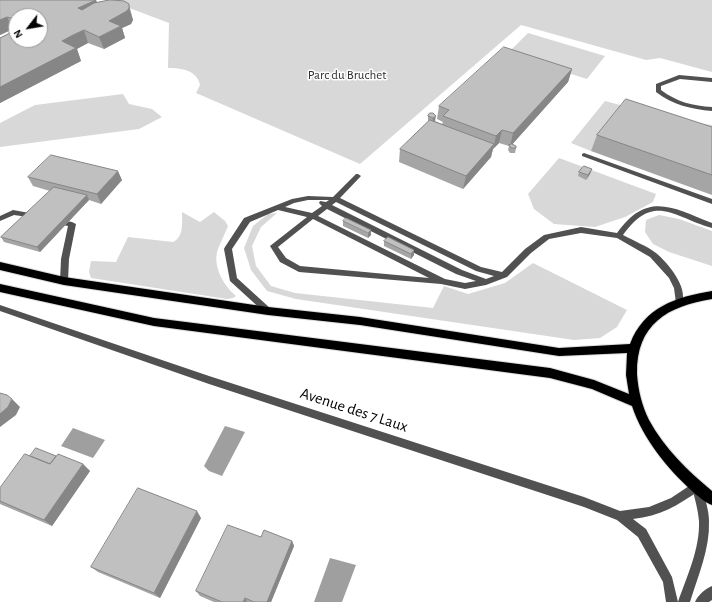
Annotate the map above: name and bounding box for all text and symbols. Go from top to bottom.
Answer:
north arrow [8,8,48,48]
text: N [11,28,25,40]
park label: Parc du Bruchet [308,67,386,83]
street label: Avenue des 7 Laux [298,384,410,436]

